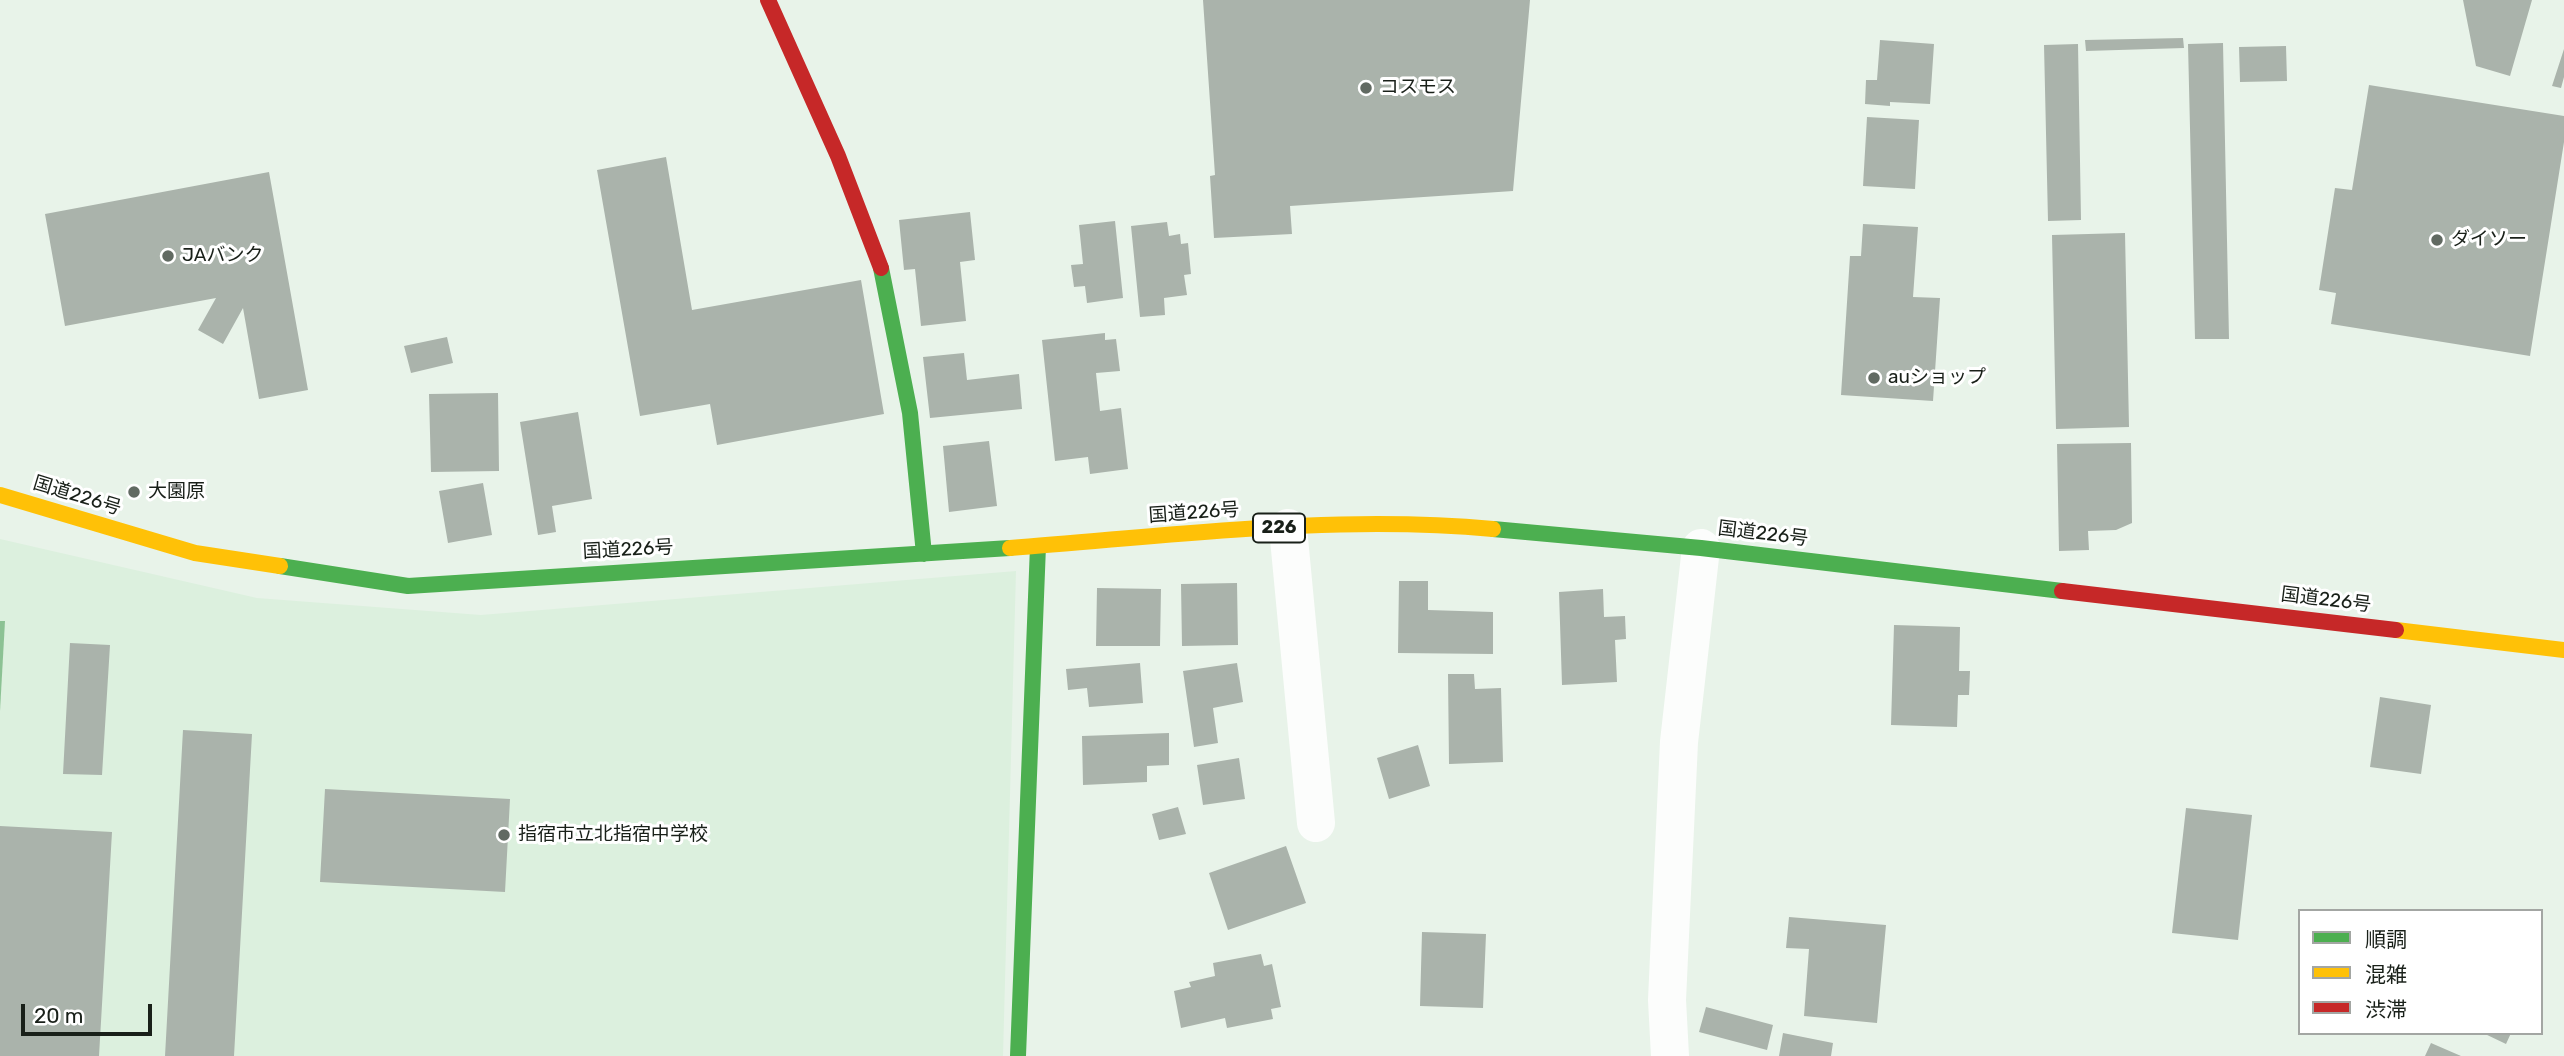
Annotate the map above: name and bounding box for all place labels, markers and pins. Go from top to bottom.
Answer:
place label: コスモス [1380,77,1456,99]
marker: コスモス [1358,80,1374,96]
place label: ダイソー [2451,229,2527,251]
marker: ダイソー [2429,232,2445,248]
place label: JAバンク [182,245,264,267]
marker: JAバンク [160,248,176,264]
place label: auショップ [1888,367,1986,389]
marker: auショップ [1866,370,1882,386]
place label: 大園原 [148,481,205,503]
marker: 大園原 [126,484,142,500]
place label: 指宿市立北指宿中学校 [518,824,708,846]
marker: 指宿市立北指宿中学校 [496,827,512,843]

